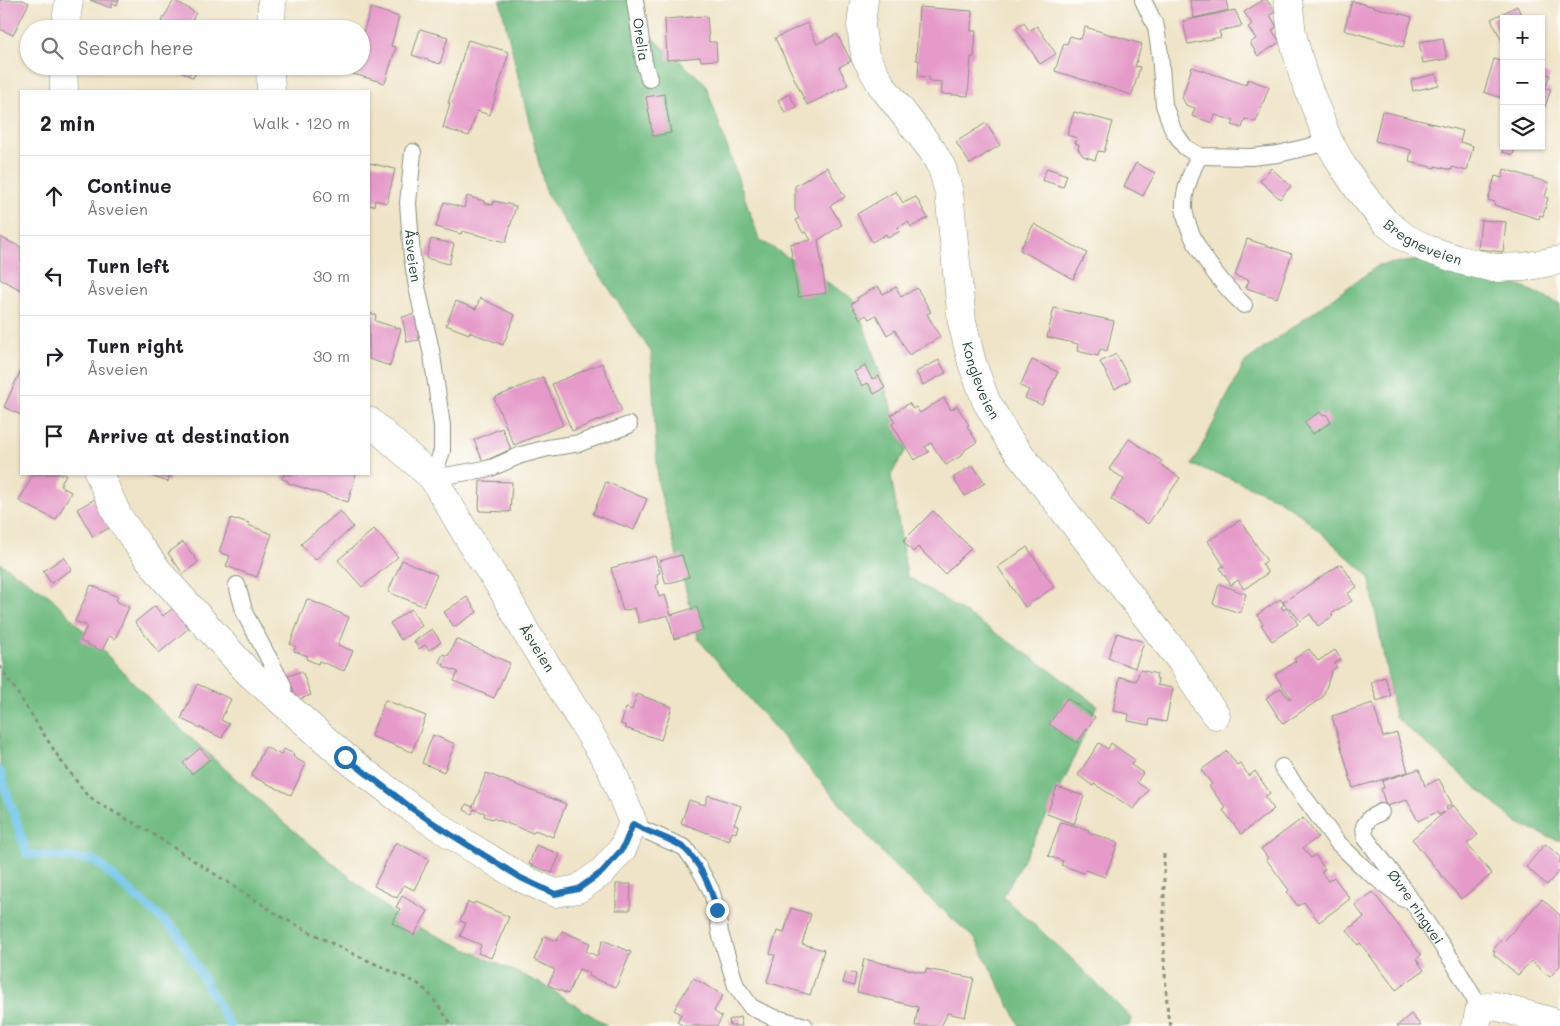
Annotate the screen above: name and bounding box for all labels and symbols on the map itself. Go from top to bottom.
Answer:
street label: Orelia [629,17,654,62]
street label: Bregneveien [1380,214,1465,269]
street label: Åsveien [401,228,426,283]
street label: Kongleveien [958,340,1005,423]
street label: Åsveien [515,620,560,675]
route start [334,746,357,769]
street label: Øvre ringvei [1384,866,1448,948]
route end [706,899,729,922]

